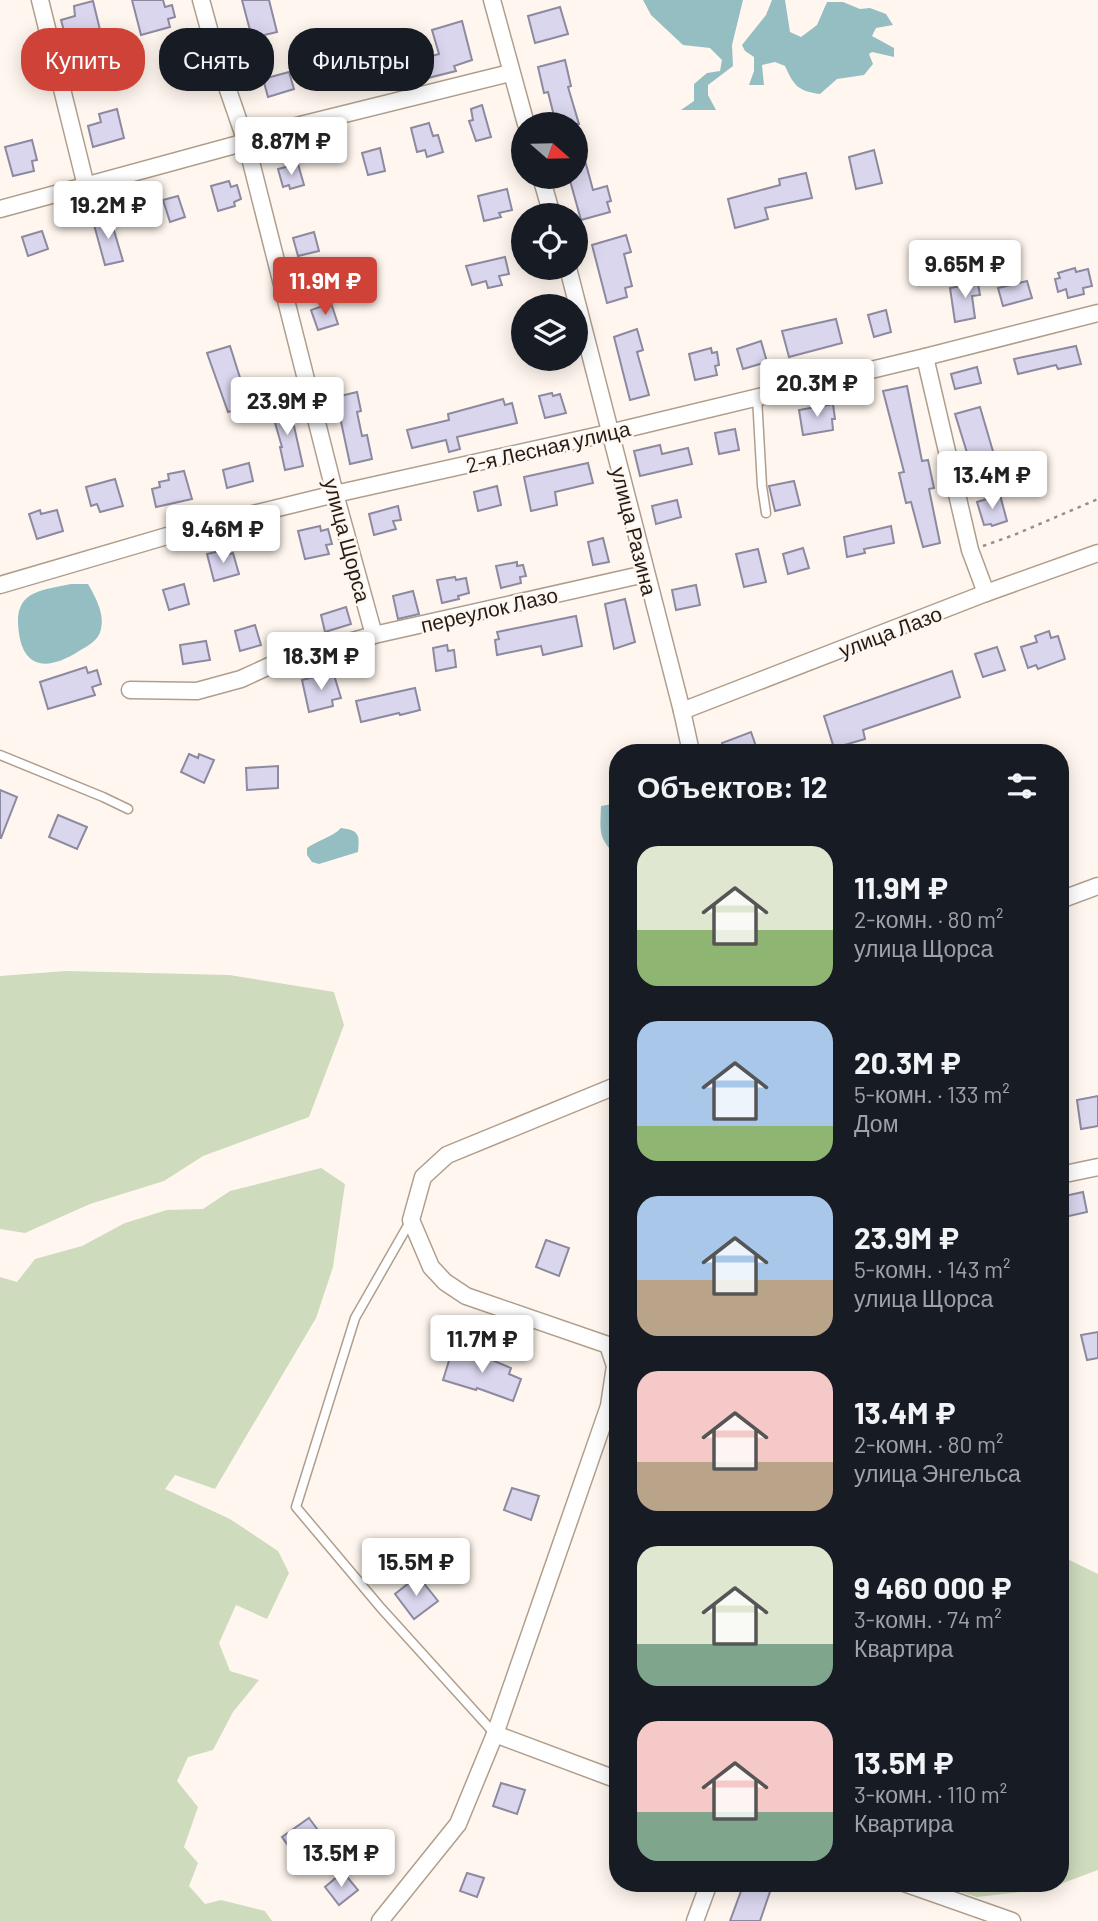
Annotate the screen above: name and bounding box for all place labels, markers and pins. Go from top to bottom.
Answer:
pin: 8.87M ₽ [226,118,356,177]
pin: 19.2M ₽ [43,182,173,241]
pin: 9.65M ₽ [900,240,1030,300]
pin: 11.9M ₽ [260,258,390,317]
pin: 20.3M ₽ [752,360,882,419]
pin: 23.9M ₽ [222,378,352,437]
pin: 13.4M ₽ [927,452,1057,511]
pin: 9.46M ₽ [158,505,288,565]
pin: 18.3M ₽ [256,632,386,692]
pin: 11.7M ₽ [417,1316,547,1375]
pin: 15.5M ₽ [351,1538,481,1598]
pin: 13.5M ₽ [276,1829,406,1889]

